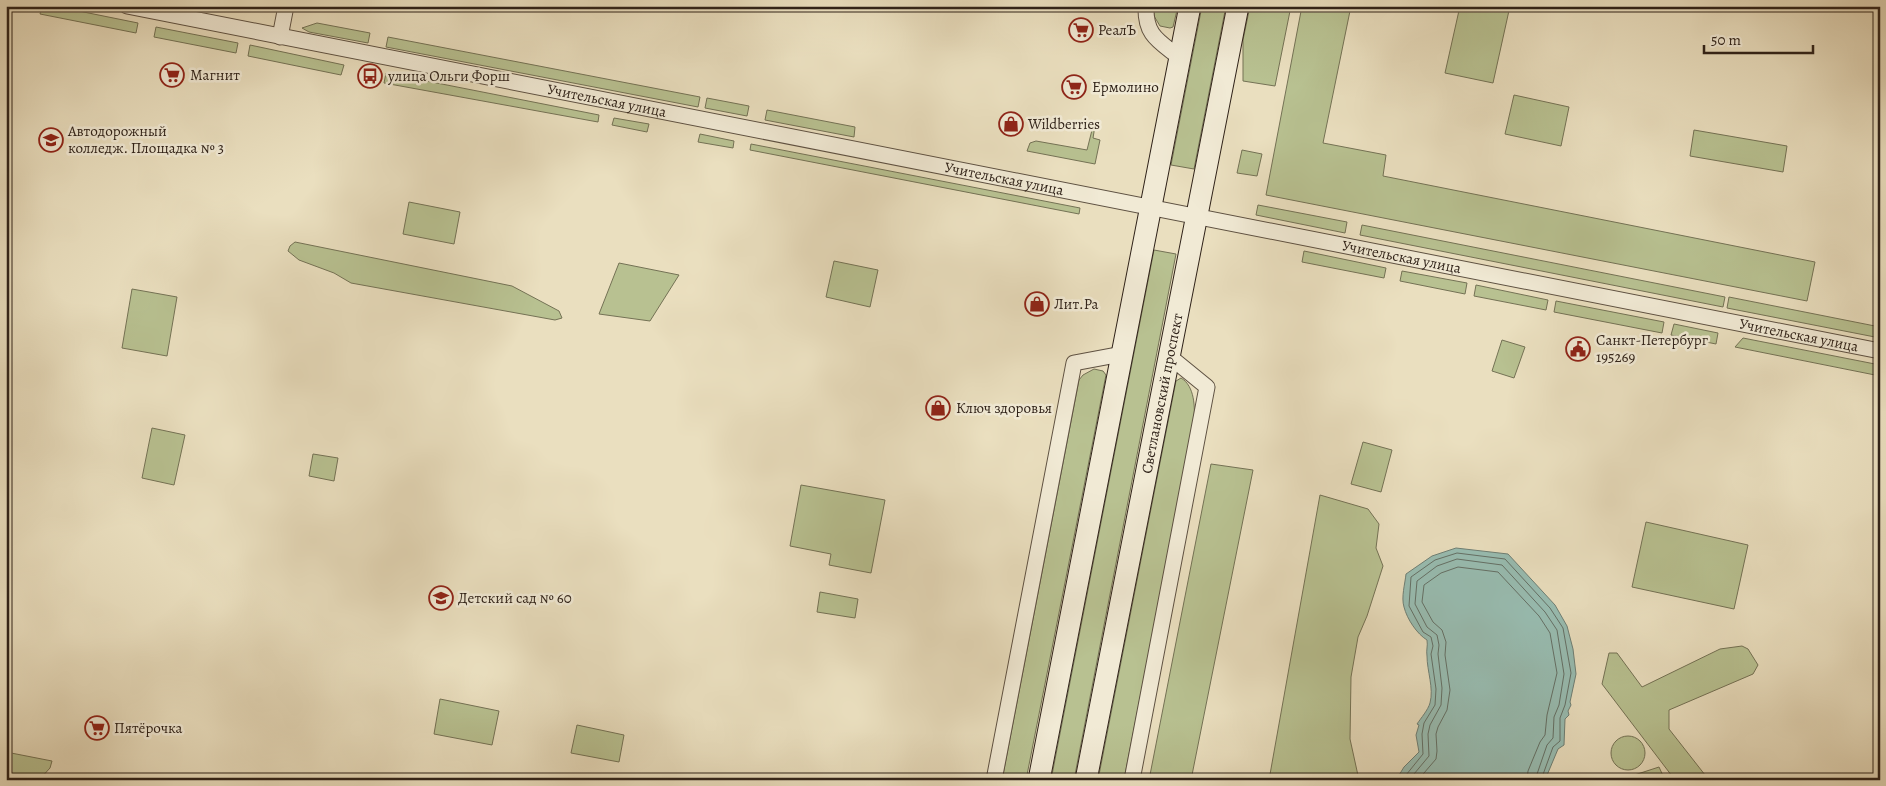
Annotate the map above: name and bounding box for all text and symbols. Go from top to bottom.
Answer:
supermarket icon: РеалЪ [1068,17,1094,43]
place label: РеалЪ [1098,20,1136,40]
scale bar [1704,22,1812,54]
text: 50 m [1711,30,1741,50]
supermarket icon: Магнит [159,62,185,88]
bus stop icon: улица Ольги Форш [357,63,383,89]
place label: Магнит [190,65,240,85]
place label: улица Ольги Форш [387,66,510,86]
supermarket icon: Ермолино [1061,74,1087,100]
place label: Ермолино [1092,77,1159,97]
street label: Учительская улица [545,79,668,122]
shop icon: Wildberries [998,111,1024,137]
place label: Wildberries [1027,114,1100,134]
place label: Автодорожный колледж. Площадка № 3 [67,121,224,158]
school or university icon: Автодорожный колледж. Площадка № 3 [38,127,64,153]
street label: Учительская улица [943,157,1066,200]
street label: Учительская улица [1340,235,1463,278]
shop icon: Лит.Ра [1024,291,1050,317]
place label: Лит.Ра [1054,294,1099,314]
street label: Светлановский проспект [1136,311,1187,475]
street label: Учительская улица [1738,314,1860,357]
place label: Санкт-Петербург 195269 [1596,330,1709,367]
public building icon: Санкт-Петербург 195269 [1565,336,1591,362]
shop icon: Ключ здоровья [925,395,951,421]
place label: Ключ здоровья [956,398,1052,418]
school or university icon: Детский сад № 60 [428,585,454,611]
place label: Детский сад № 60 [458,588,572,608]
supermarket icon: Пятёрочка [84,715,110,741]
place label: Пятёрочка [114,718,183,738]

